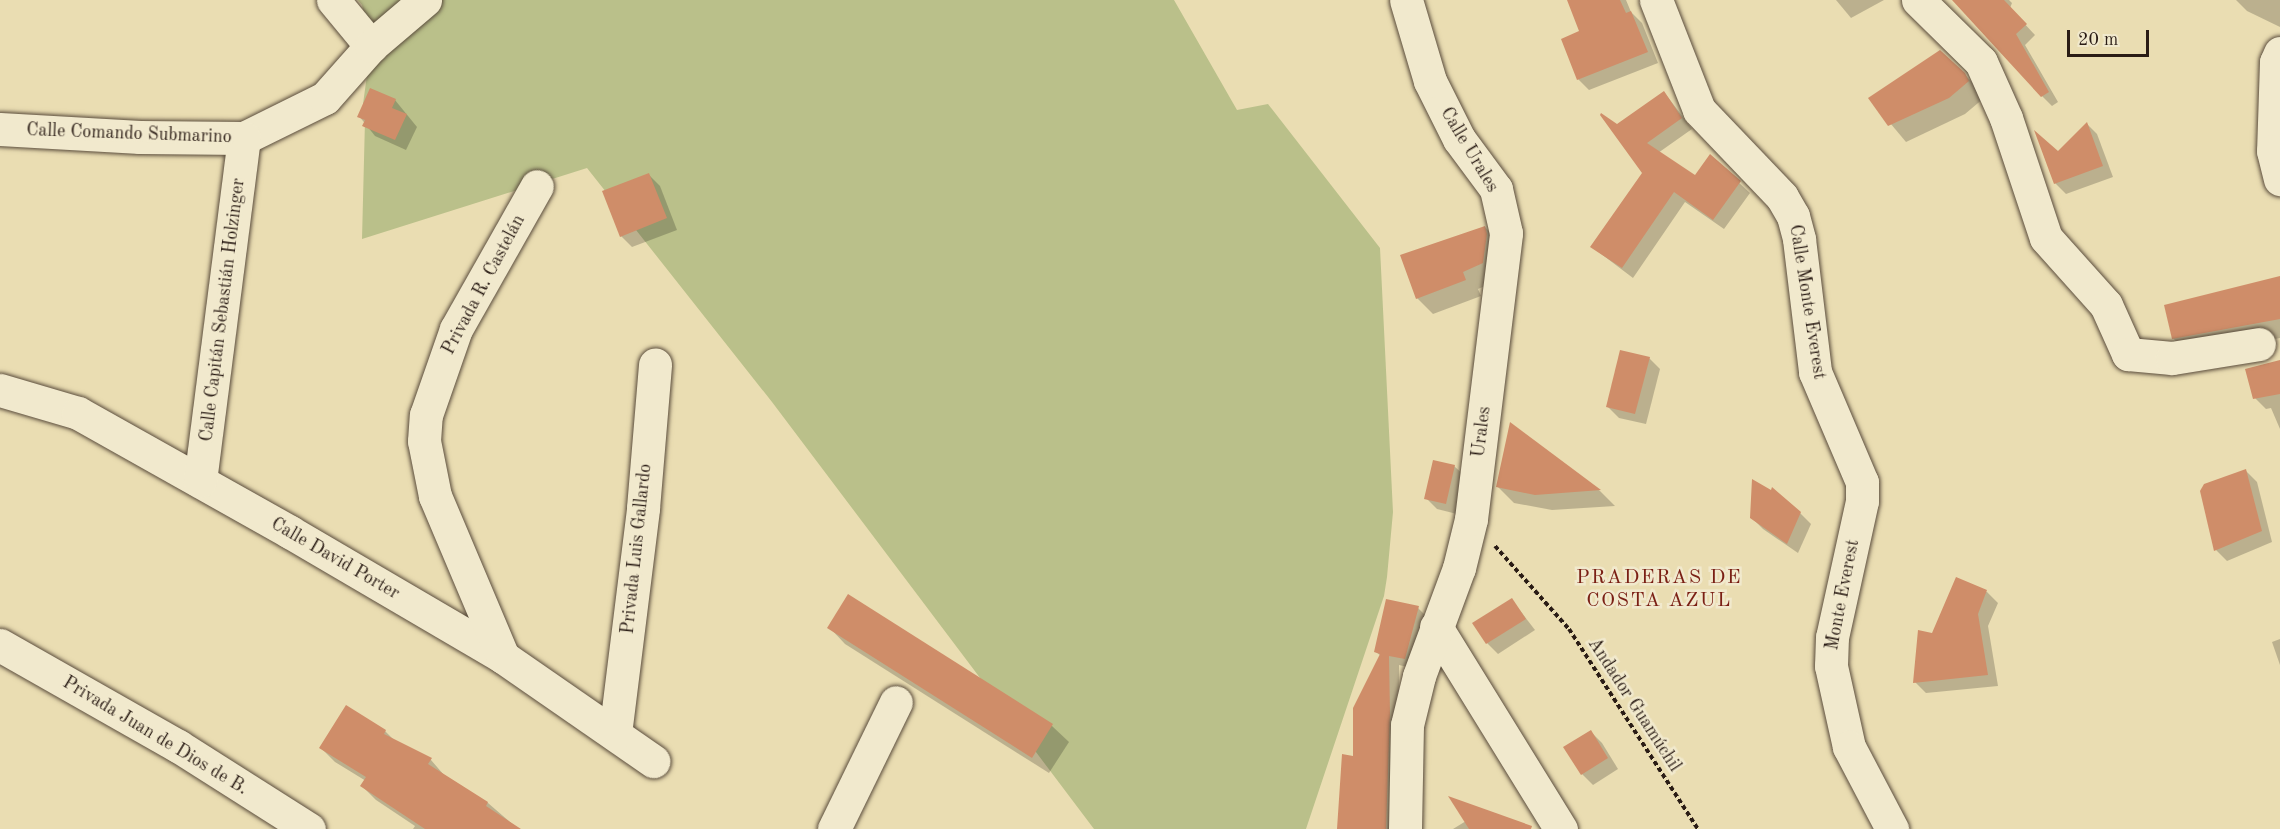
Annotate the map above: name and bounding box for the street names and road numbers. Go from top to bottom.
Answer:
street label: Calle Urales [1435,104,1503,196]
street label: Calle Comando Submarino [26,120,232,148]
street label: Calle Capitán Sebastián Holzinger [196,177,250,443]
street label: Privada R. Castelán [438,211,530,359]
street label: Calle Monte Everest [1784,223,1830,381]
street label: Urales [1468,405,1496,459]
street label: Privada Luis Gallardo [617,463,657,635]
street label: Calle David Porter [267,513,403,605]
street label: Monte Everest [1822,538,1864,652]
street label: Andador Guamúchil [1583,634,1685,776]
street label: Privada Juan de Dios de B. [58,672,252,800]

